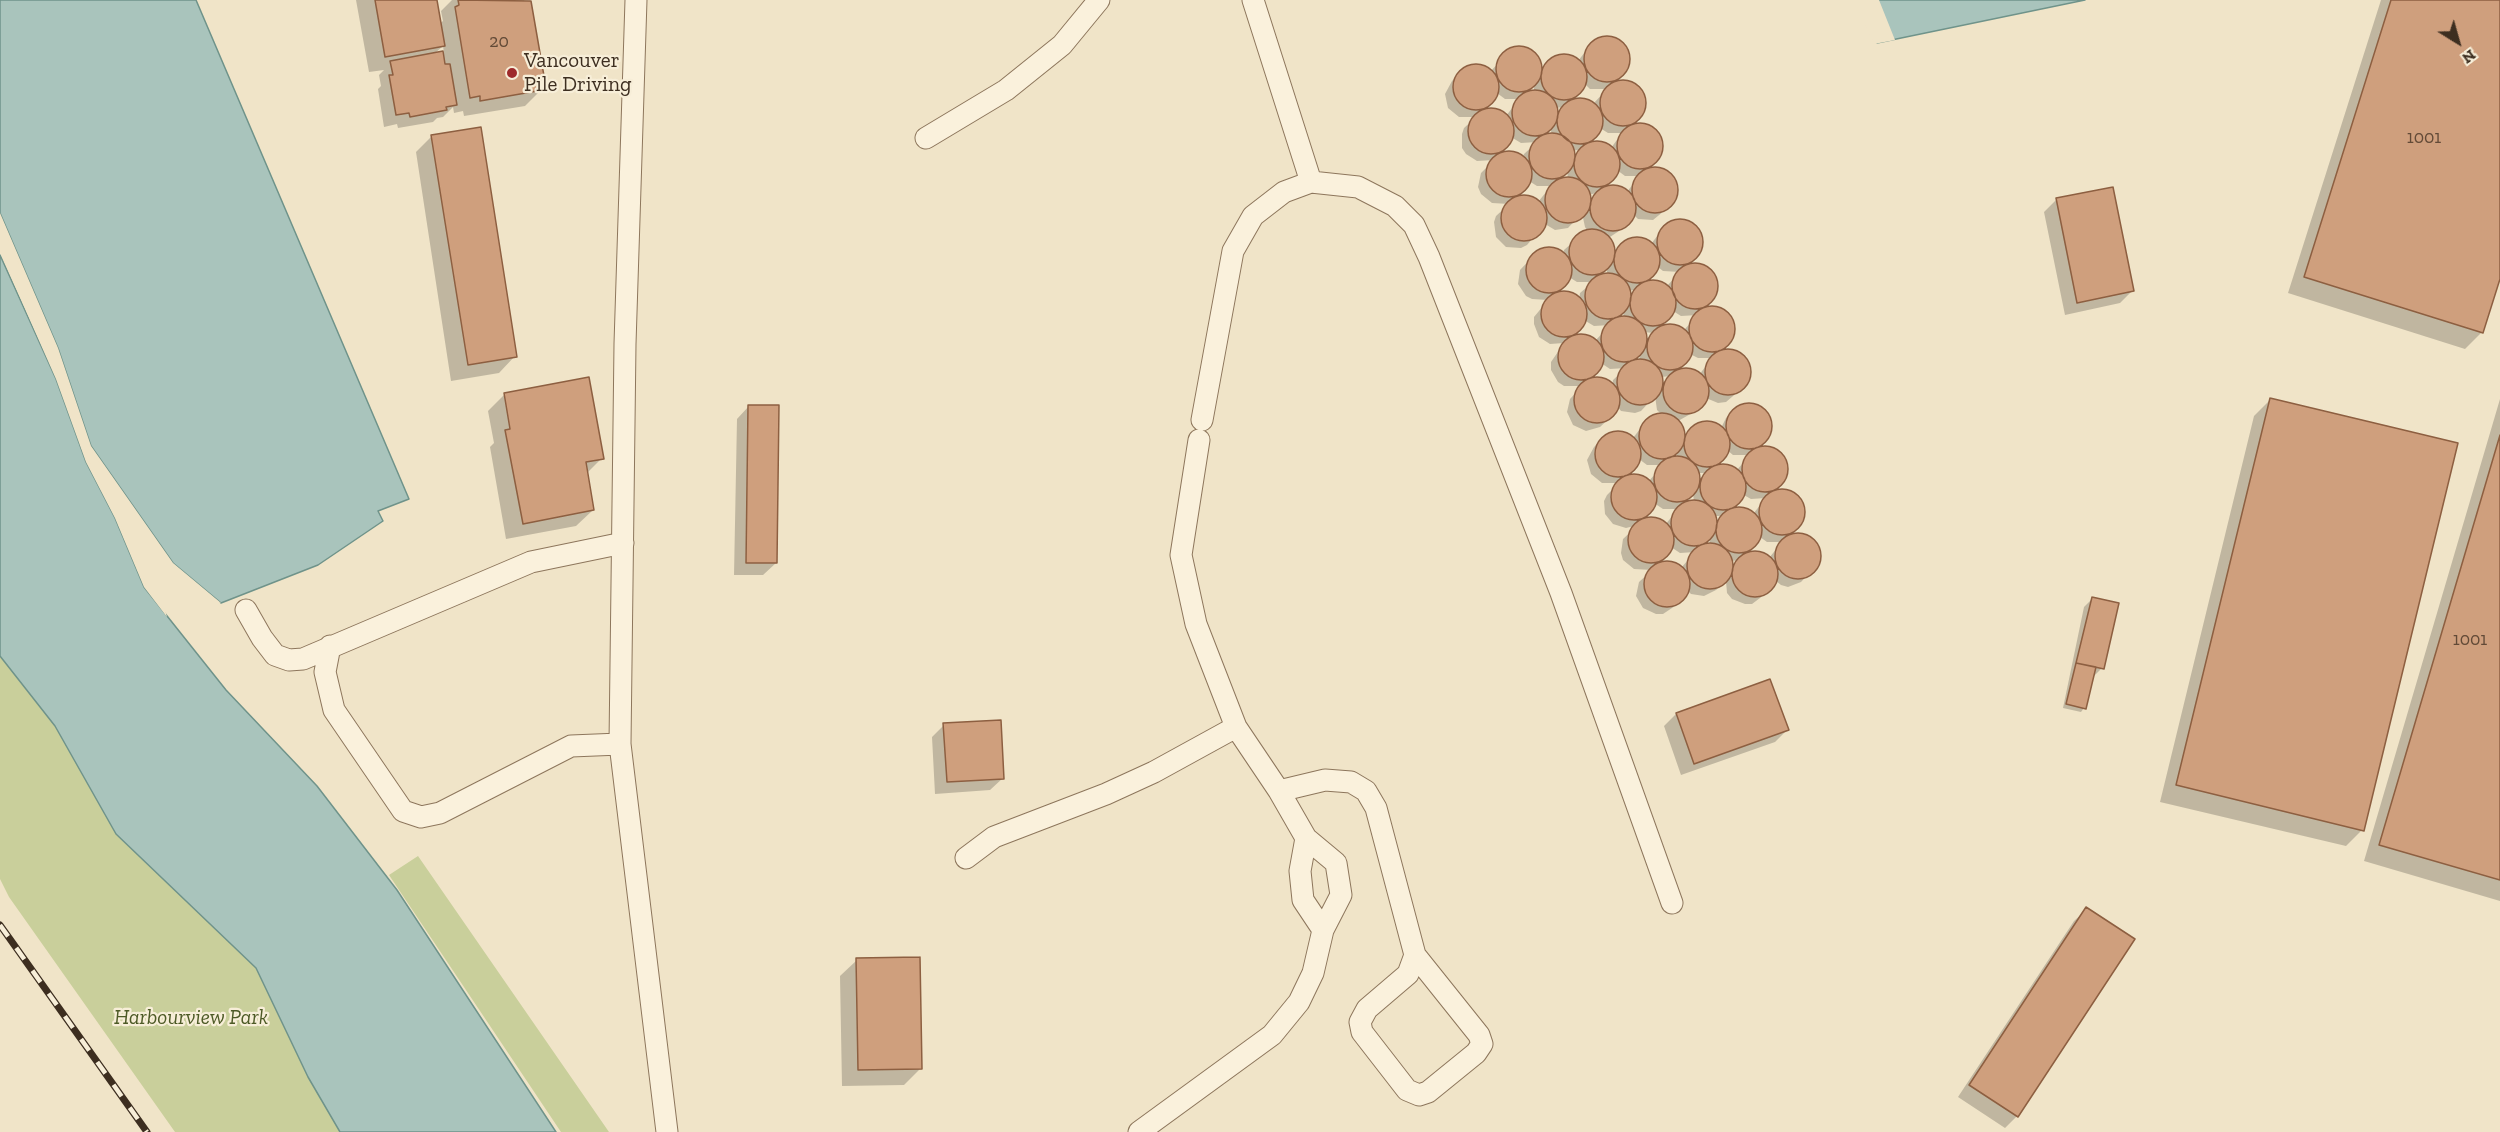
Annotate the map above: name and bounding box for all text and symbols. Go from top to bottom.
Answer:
north arrow [2428,12,2488,72]
house number: 20 [489,31,509,53]
text: N [2459,46,2480,68]
place label: Vancouver Pile Driving [524,48,631,98]
marker: Vancouver Pile Driving [505,66,519,80]
house number: 1001 [2407,127,2441,149]
house number: 1001 [2453,629,2487,651]
park label: Harbourview Park [114,1005,268,1031]

